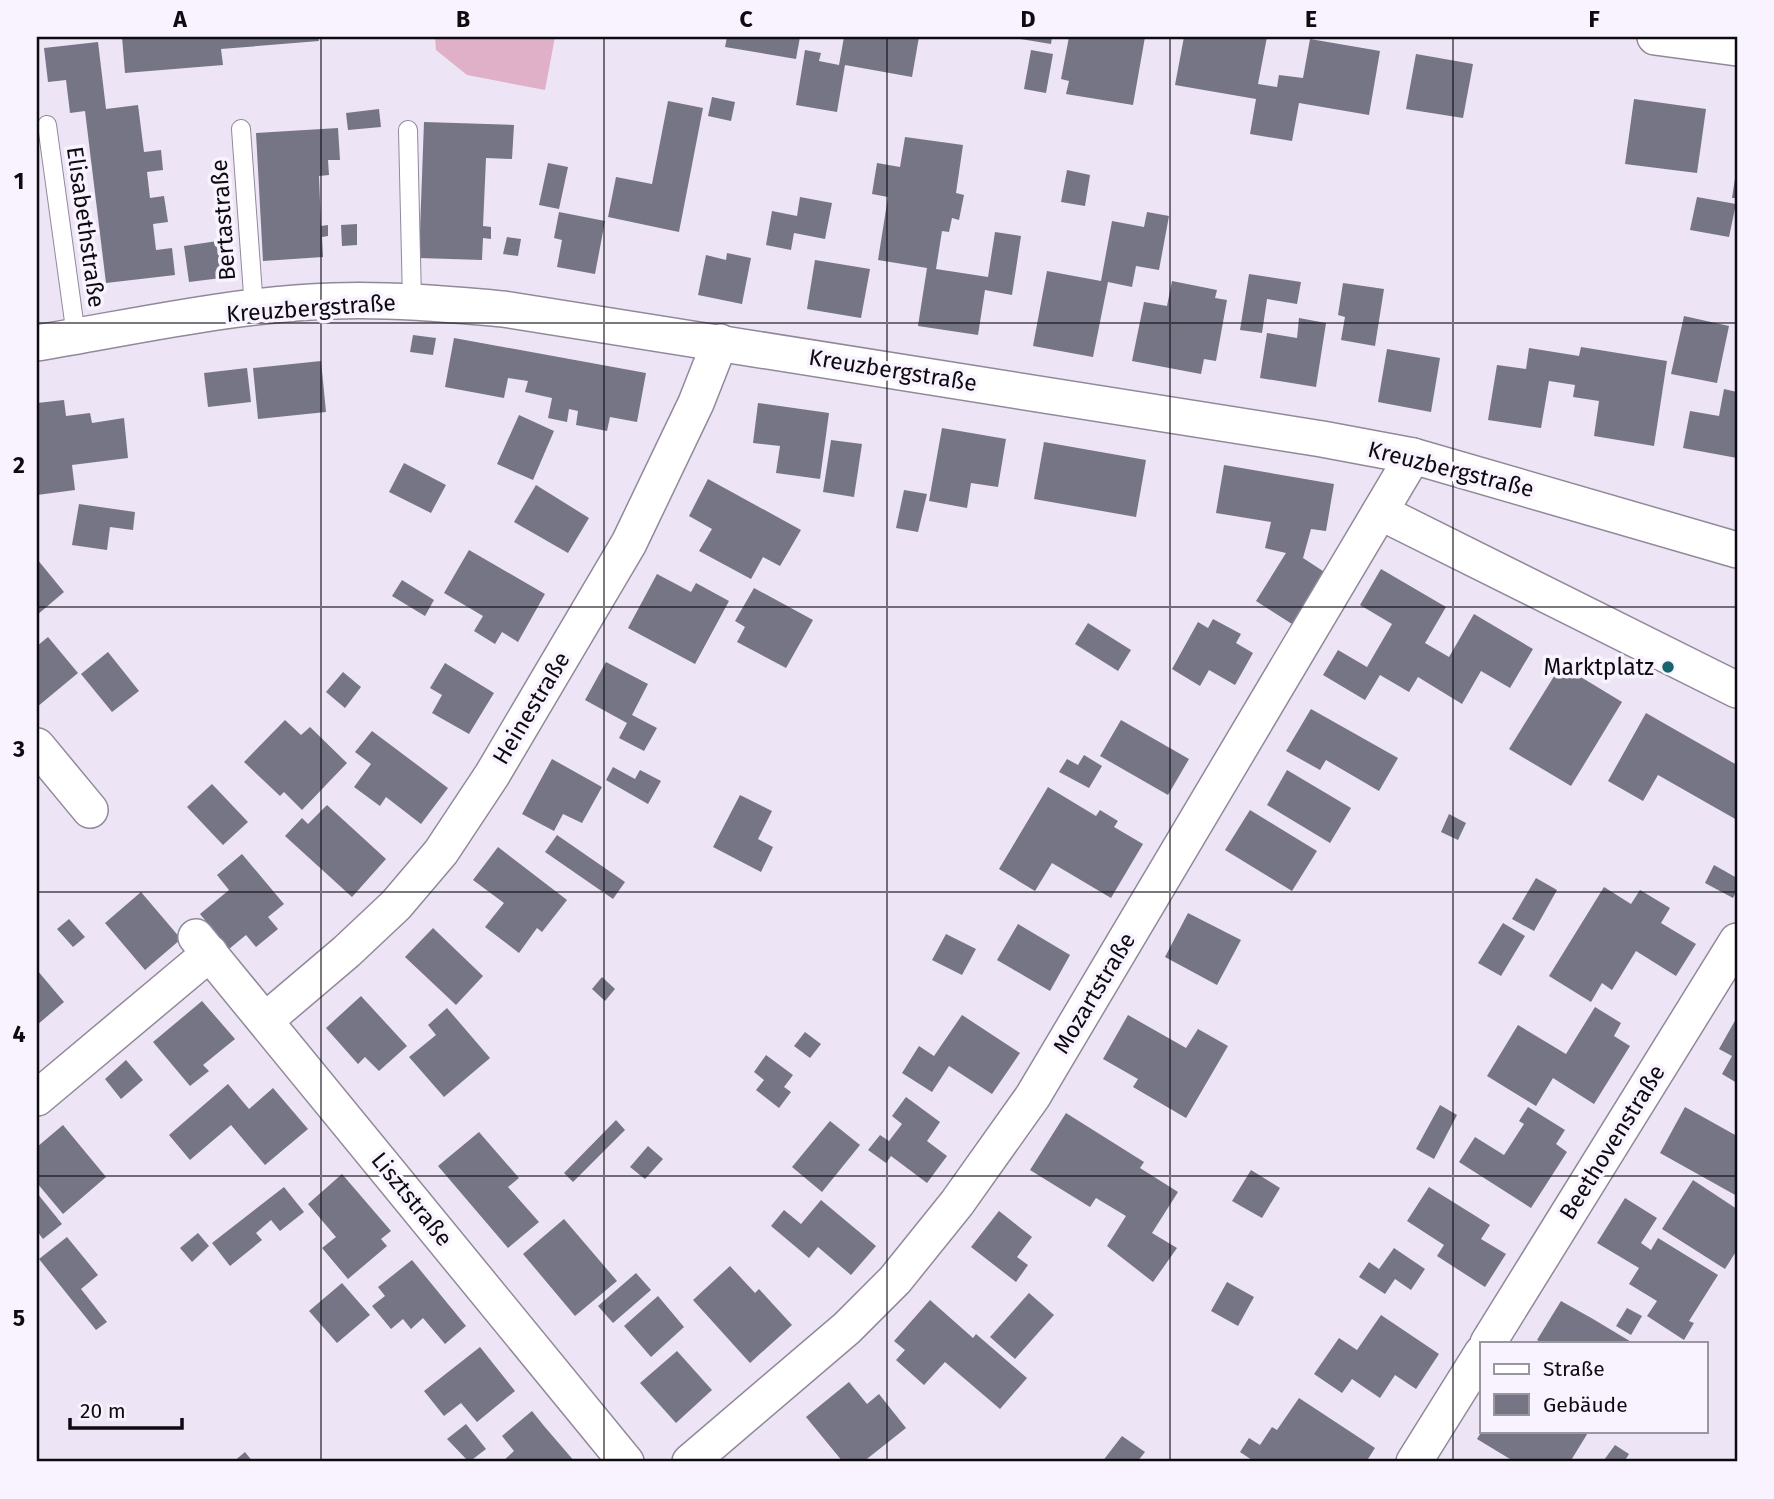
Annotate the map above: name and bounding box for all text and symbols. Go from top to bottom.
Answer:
text: A [172,5,187,33]
text: B [456,5,470,33]
text: C [739,5,753,33]
text: D [1021,5,1036,33]
text: E [1305,5,1317,33]
text: F [1588,5,1600,33]
street label: Elisabethstraße [61,145,111,309]
street label: Bertastraße [205,158,241,282]
text: 1 [14,167,24,195]
street label: Kreuzbergstraße [225,288,397,328]
street label: Kreuzbergstraße [807,343,979,397]
street label: Kreuzbergstraße [1365,435,1537,503]
text: 2 [13,451,25,479]
street label: Heinestraße [486,647,576,769]
place label: Marktplatz [1543,653,1654,681]
marker: Marktplatz [1660,659,1676,675]
text: 3 [12,735,25,763]
street label: Mozartstraße [1047,927,1141,1059]
text: 4 [13,1020,26,1048]
street label: Beethovenstraße [1553,1059,1671,1225]
street label: Lisztstraße [366,1146,458,1252]
text: 5 [13,1304,25,1332]
legend [1480,1342,1708,1432]
text: Straße [1543,1356,1605,1382]
scale bar [70,1387,182,1431]
text: Gebäude [1543,1392,1628,1418]
text: 20 m [80,1398,126,1424]

